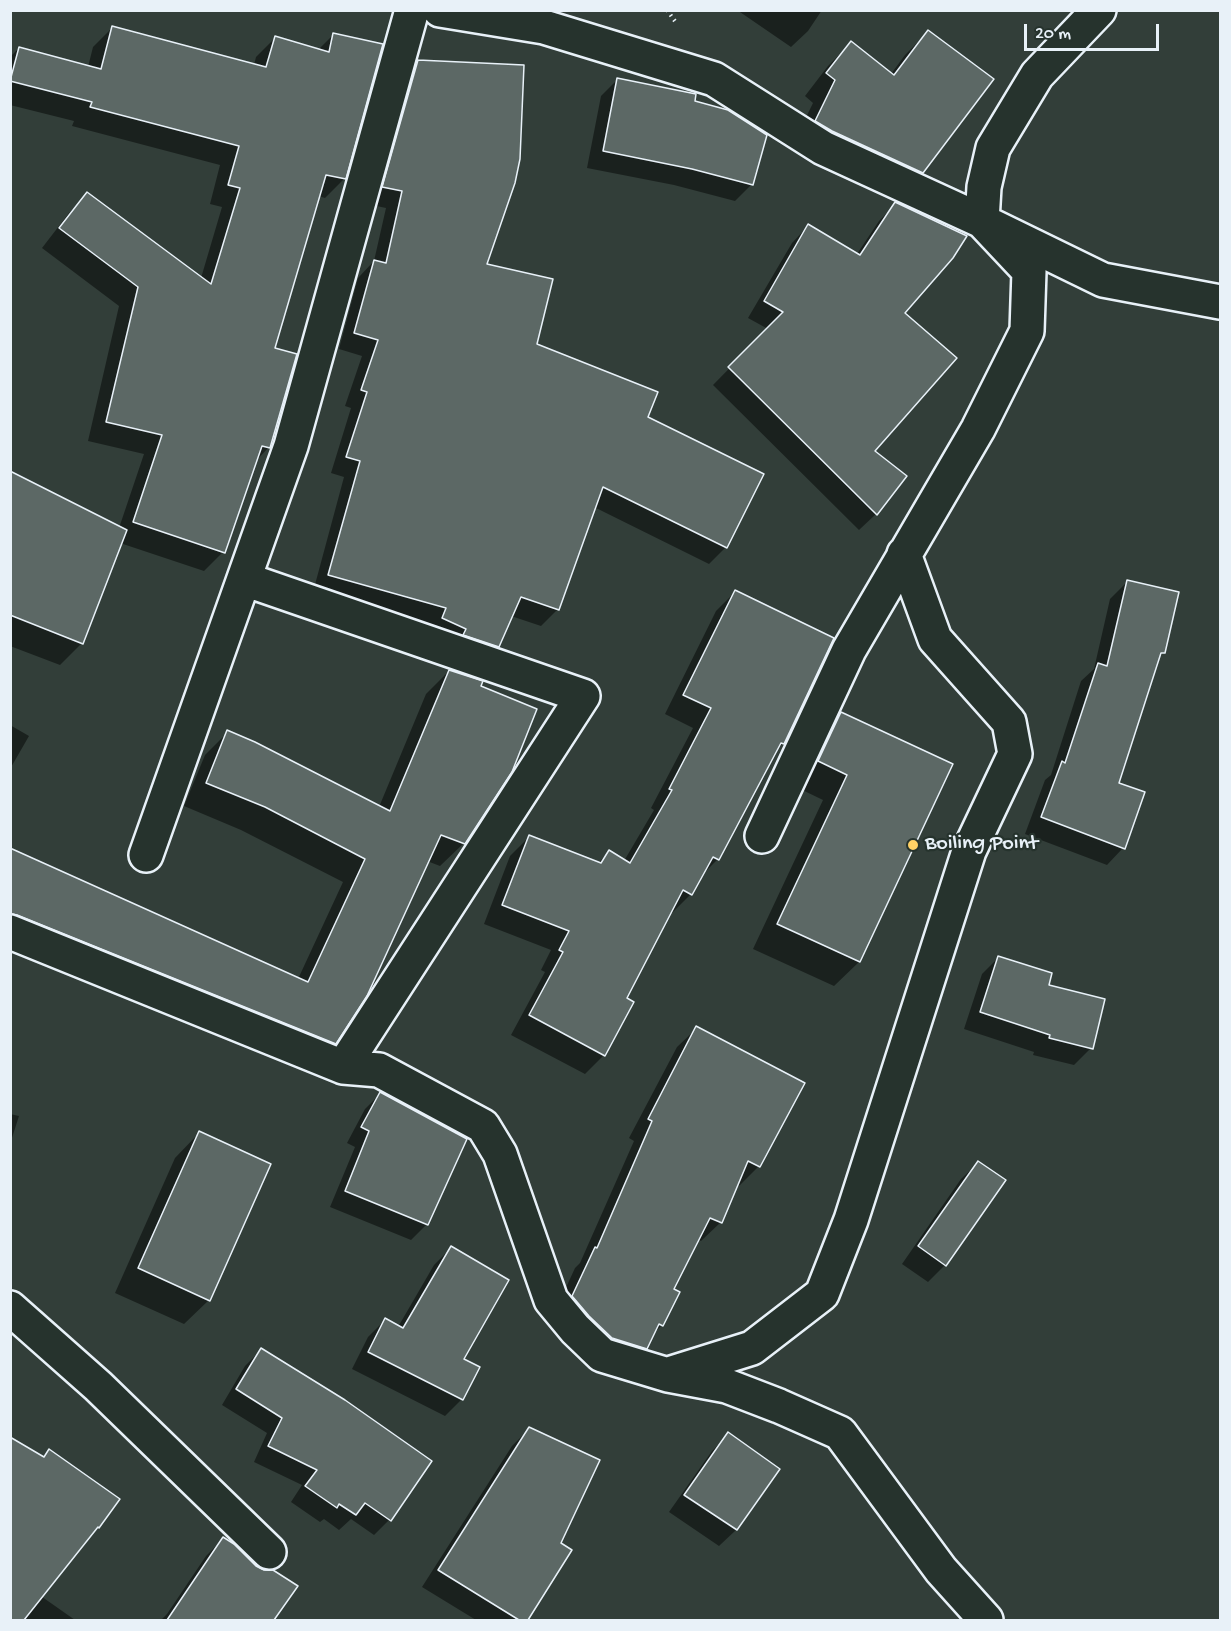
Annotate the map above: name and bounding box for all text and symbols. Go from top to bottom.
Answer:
scale bar [1027,12,1162,50]
text: 20 m [1035,24,1071,45]
place label: Boiling Point [925,832,1038,858]
marker: Boiling Point [906,838,920,852]

